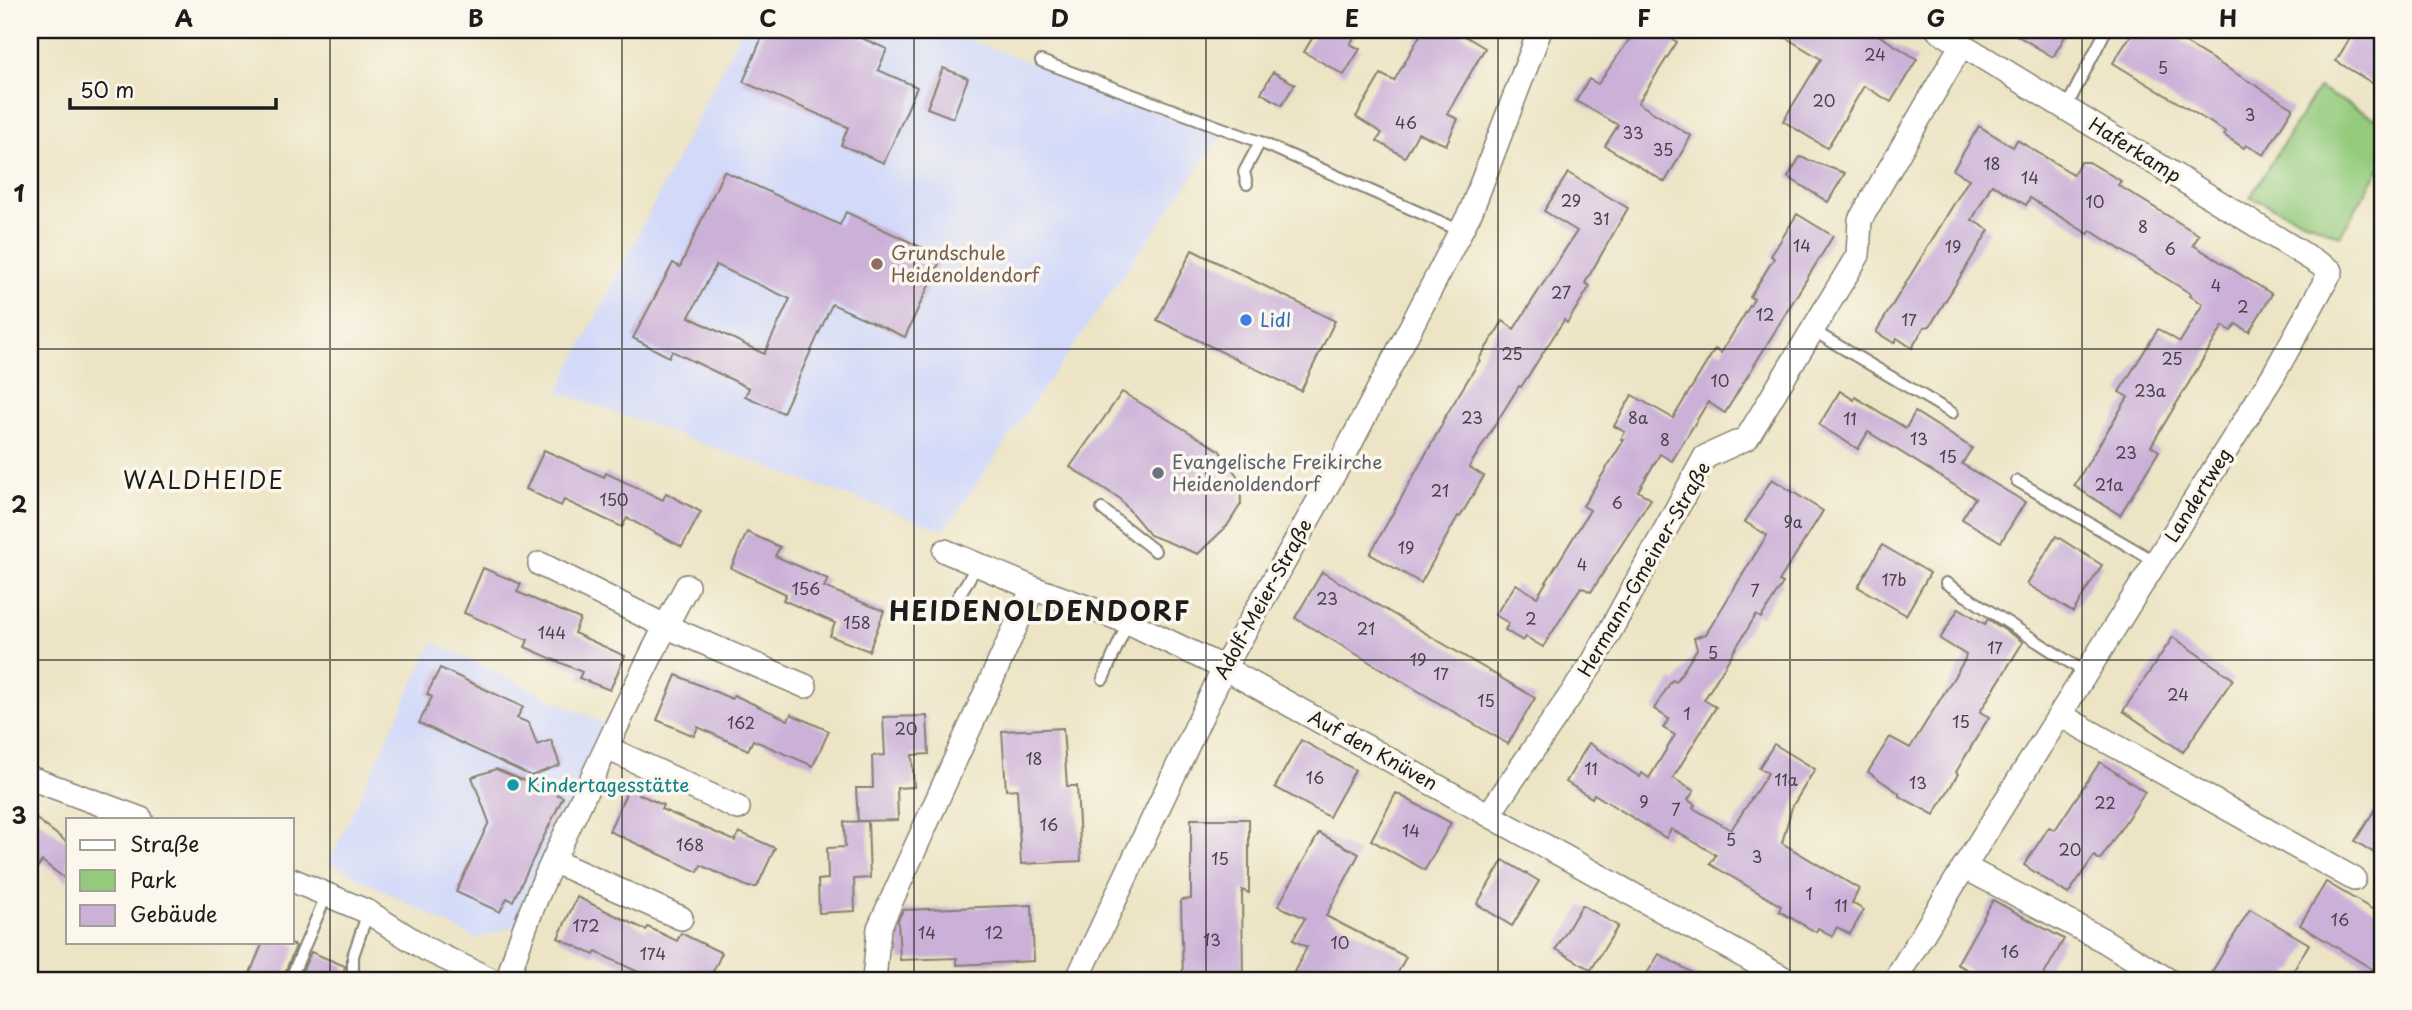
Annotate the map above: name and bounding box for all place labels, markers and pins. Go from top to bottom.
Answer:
place label: Grundschule Heidenoldendorf [891,238,1041,288]
marker: Grundschule Heidenoldendorf [869,256,885,272]
place label: Lidl [1260,305,1291,333]
marker: Lidl [1238,312,1254,328]
place label: Evangelische Freikirche Heidenoldendorf [1172,447,1382,497]
marker: Evangelische Freikirche Heidenoldendorf [1150,465,1166,481]
place label: Kindertagesstätte [527,770,689,798]
marker: Kindertagesstätte [505,777,521,793]

